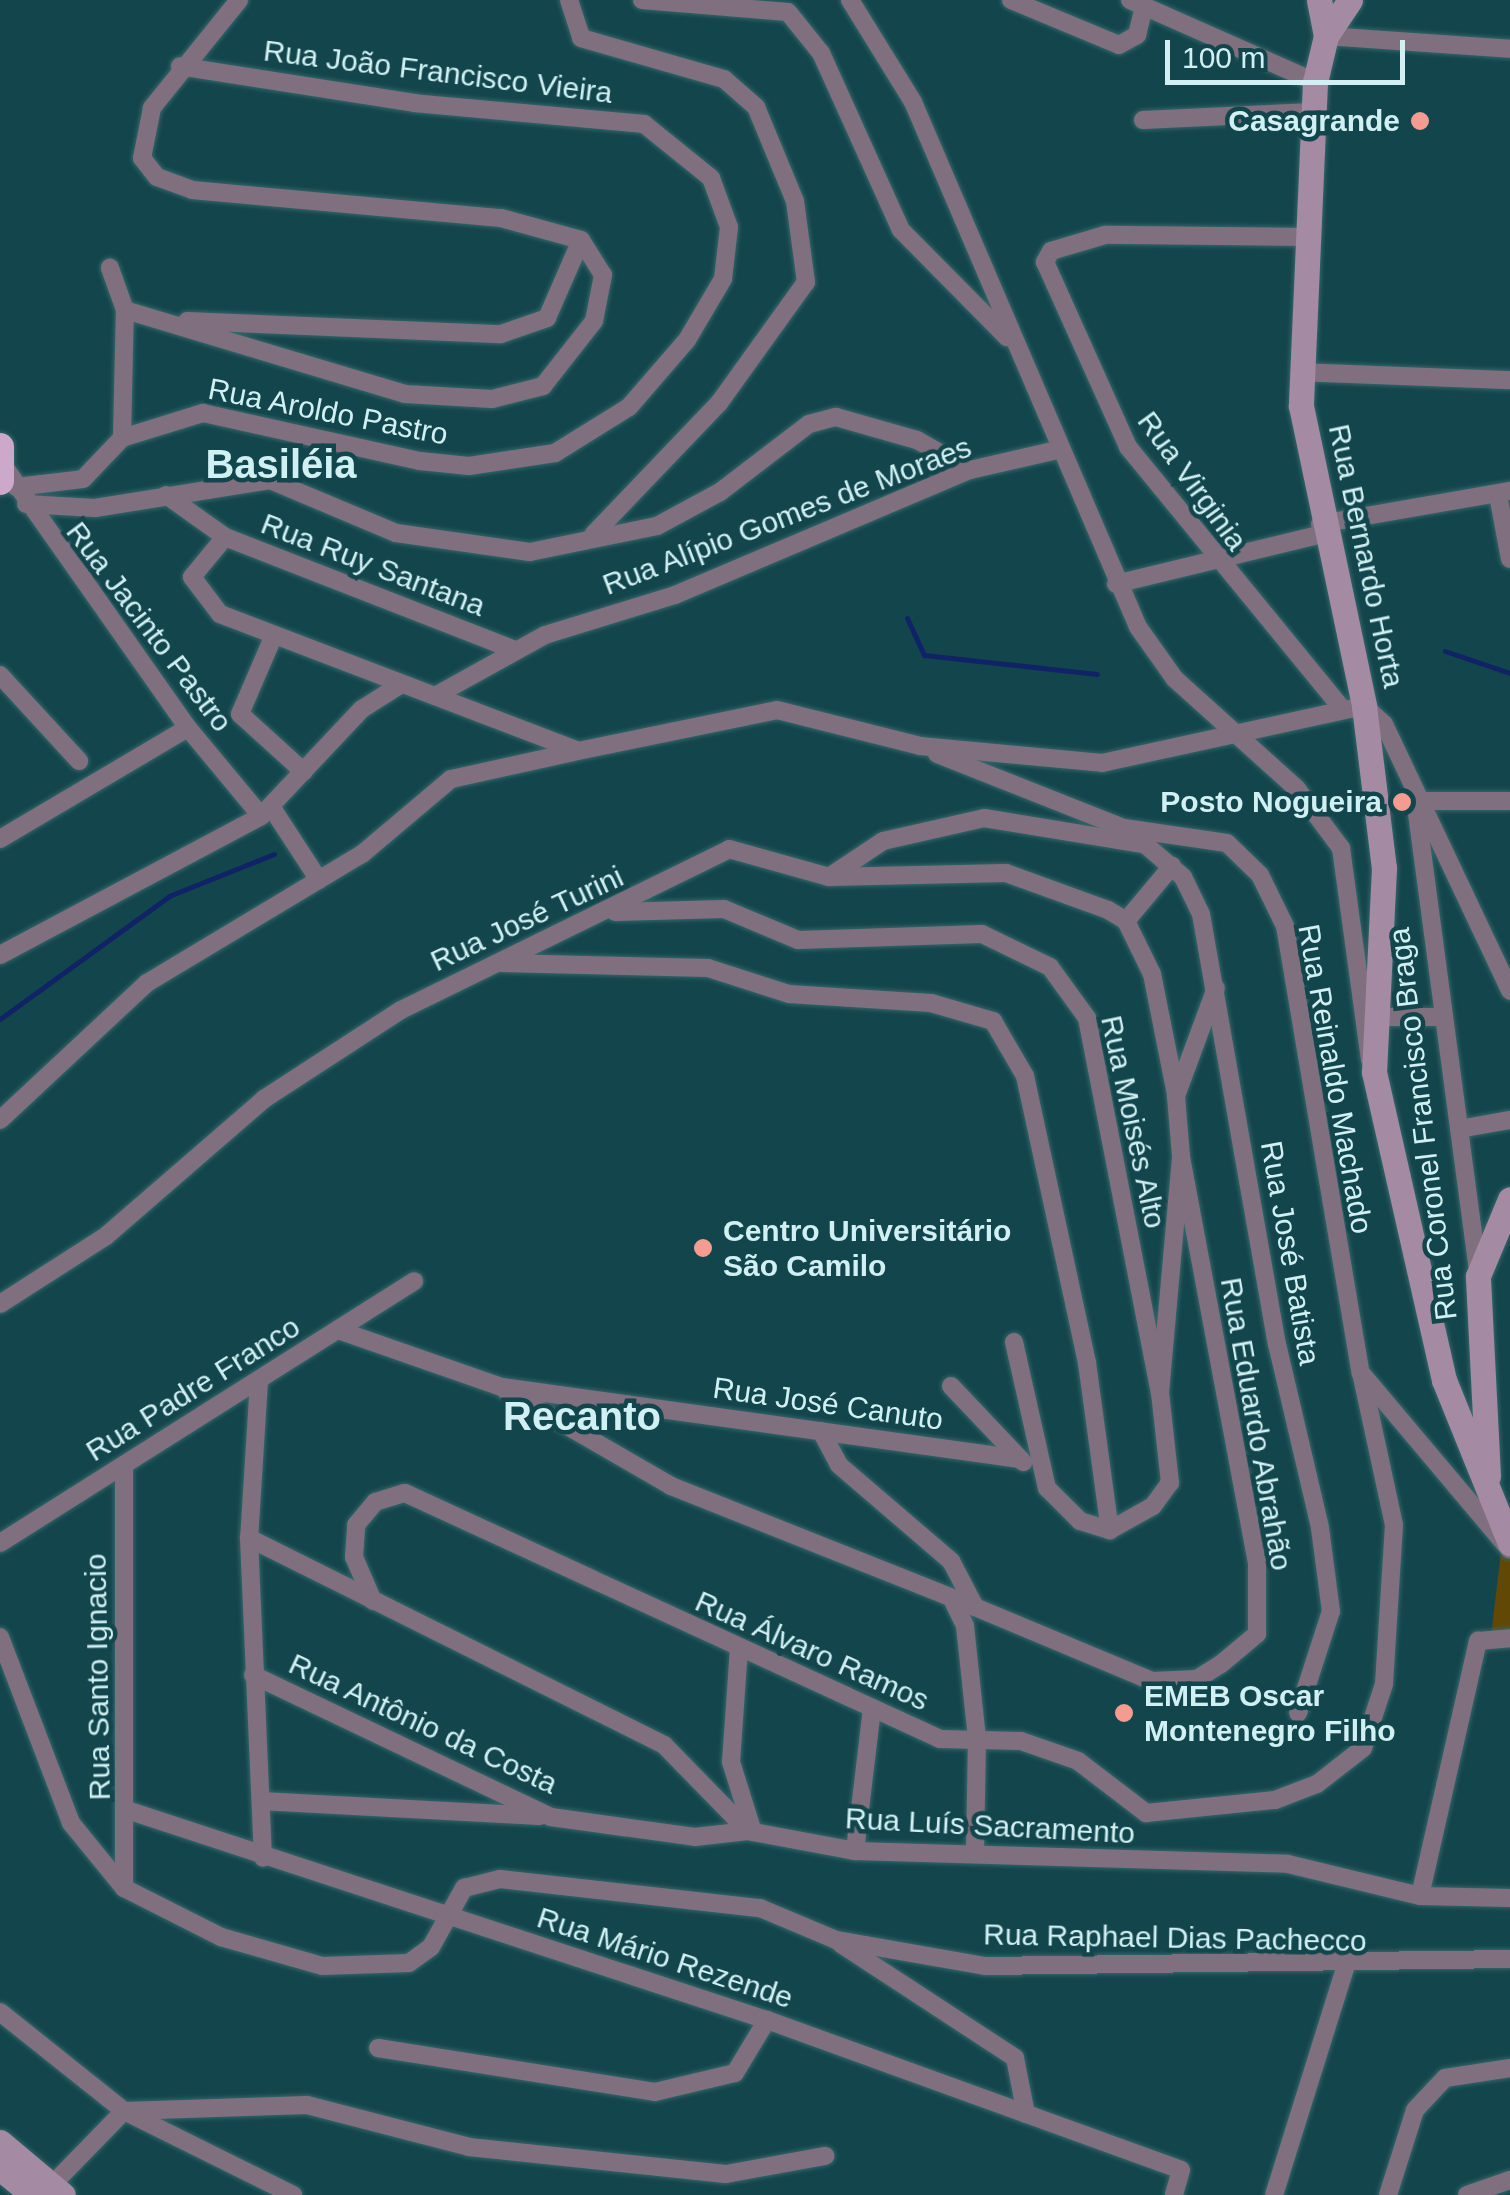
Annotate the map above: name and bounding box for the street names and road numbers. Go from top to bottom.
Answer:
street label: Rua João Francisco Vieira [261,33,615,111]
street label: Rua Aroldo Pastro [204,371,452,453]
street label: Rua Virginia [1130,405,1254,557]
street label: Rua Bernardo Horta [1320,421,1412,691]
street label: Rua Alípio Gomes de Moraes [597,429,977,603]
street label: Rua Ruy Santana [256,506,490,624]
street label: Rua Jacinto Pastro [58,515,240,739]
street label: Rua José Turini [425,859,629,979]
street label: Rua Reinaldo Machado [1290,921,1380,1237]
street label: Rua Coronel Francisco Braga [1381,926,1465,1322]
street label: Rua Moisés Alto [1093,1011,1173,1233]
street label: Rua José Batista [1253,1138,1327,1368]
street label: Rua Eduardo Abrahão [1212,1274,1300,1574]
street label: Rua Padre Franco [80,1309,306,1469]
street label: Rua José Canuto [711,1370,945,1438]
street label: Rua Santo Ignacio [78,1553,118,1801]
street label: Rua Álvaro Ramos [690,1583,934,1719]
street label: Rua Antônio da Costa [282,1646,564,1802]
street label: Rua Luís Sacramento [844,1800,1136,1852]
street label: Rua Mário Rezende [533,1900,797,2016]
street label: Rua Raphael Dias Pachecco [983,1917,1367,1959]

